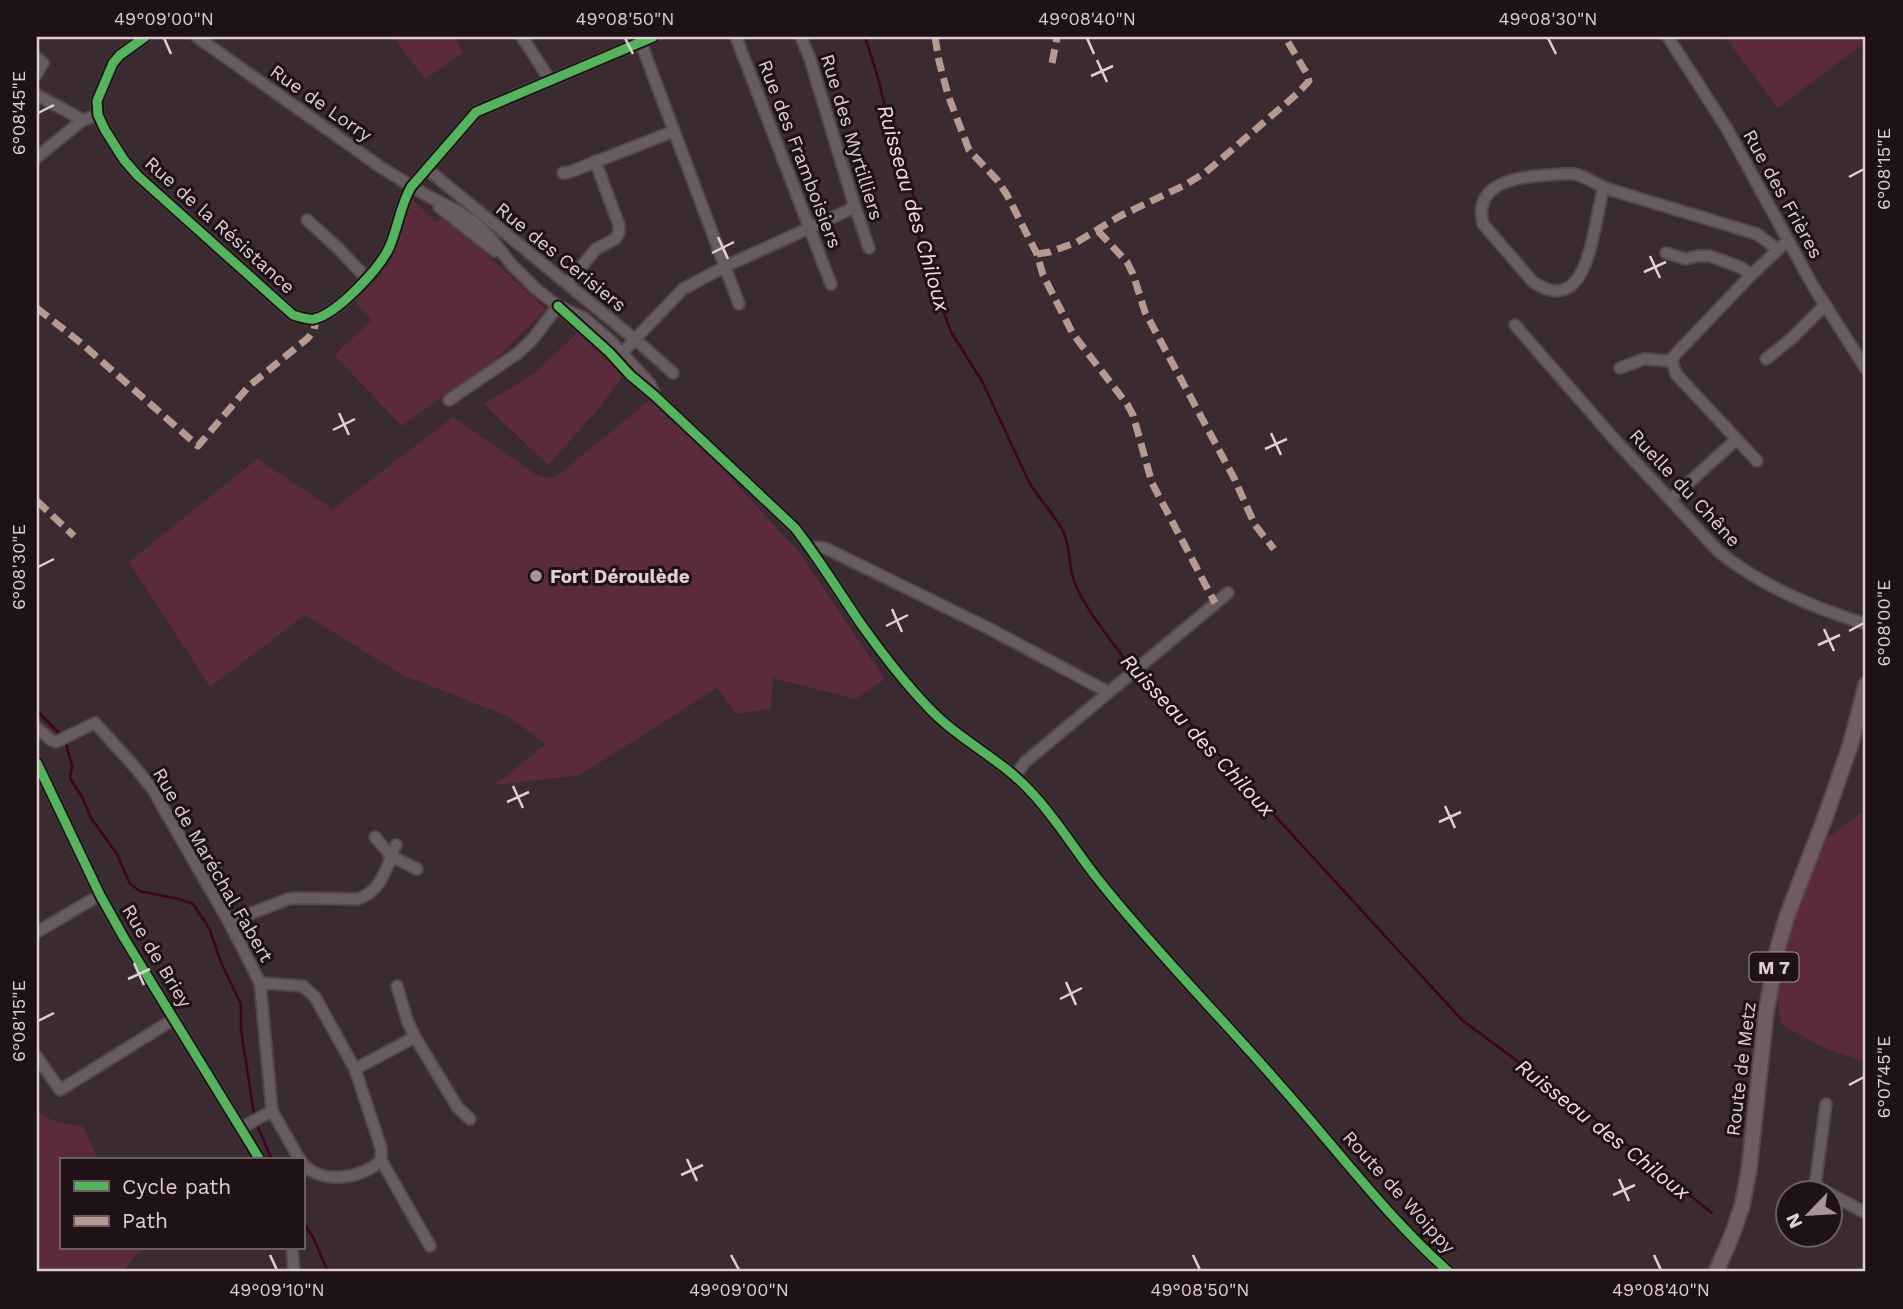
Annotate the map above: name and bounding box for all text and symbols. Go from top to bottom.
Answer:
text: 49°09'00"N [114,8,214,29]
text: 49°08'50"N [575,8,675,29]
text: 49°08'40"N [1038,8,1136,29]
text: 49°08'30"N [1498,8,1598,29]
street label: Rue des Myrtilliers [816,51,888,223]
street label: Rue des Framboisiers [753,57,847,251]
street label: Rue de Lorry [266,60,376,147]
text: 6°08'45"E [8,71,29,155]
water label: Ruisseau des Chiloux [873,102,956,315]
street label: Rue des Frières [1738,125,1828,263]
text: 6°08'15"E [1873,128,1894,210]
street label: Rue de la Résistance [140,152,300,298]
street label: Rue des Cerisiers [491,197,631,317]
street label: Ruelle du Chêne [1624,424,1746,552]
text: 6°08'30"E [8,524,29,610]
place label: Fort Déroulède [550,565,690,588]
marker: Fort Déroulède [528,568,544,584]
text: 6°08'00"E [1873,580,1894,666]
water label: Ruisseau des Chiloux [1116,648,1281,823]
street label: Rue de Maréchal Fabert [148,764,278,966]
street label: Rue de Briey [117,900,197,1012]
road number: M 7 [1750,952,1798,982]
text: 6°08'15"E [8,980,29,1062]
street label: Route de Metz [1721,1001,1761,1137]
text: 6°07'45"E [1873,1036,1894,1118]
water label: Ruisseau des Chiloux [1511,1053,1696,1205]
street label: Route de Woippy [1338,1126,1460,1258]
legend [60,1158,304,1250]
text: Cycle path [122,1174,231,1199]
north arrow [1773,1180,1843,1250]
text: Path [122,1208,168,1233]
text: N [1781,1210,1807,1232]
text: 49°09'10"N [229,1279,325,1300]
text: 49°09'00"N [689,1279,789,1300]
text: 49°08'50"N [1150,1279,1250,1300]
text: 49°08'40"N [1612,1279,1710,1300]

